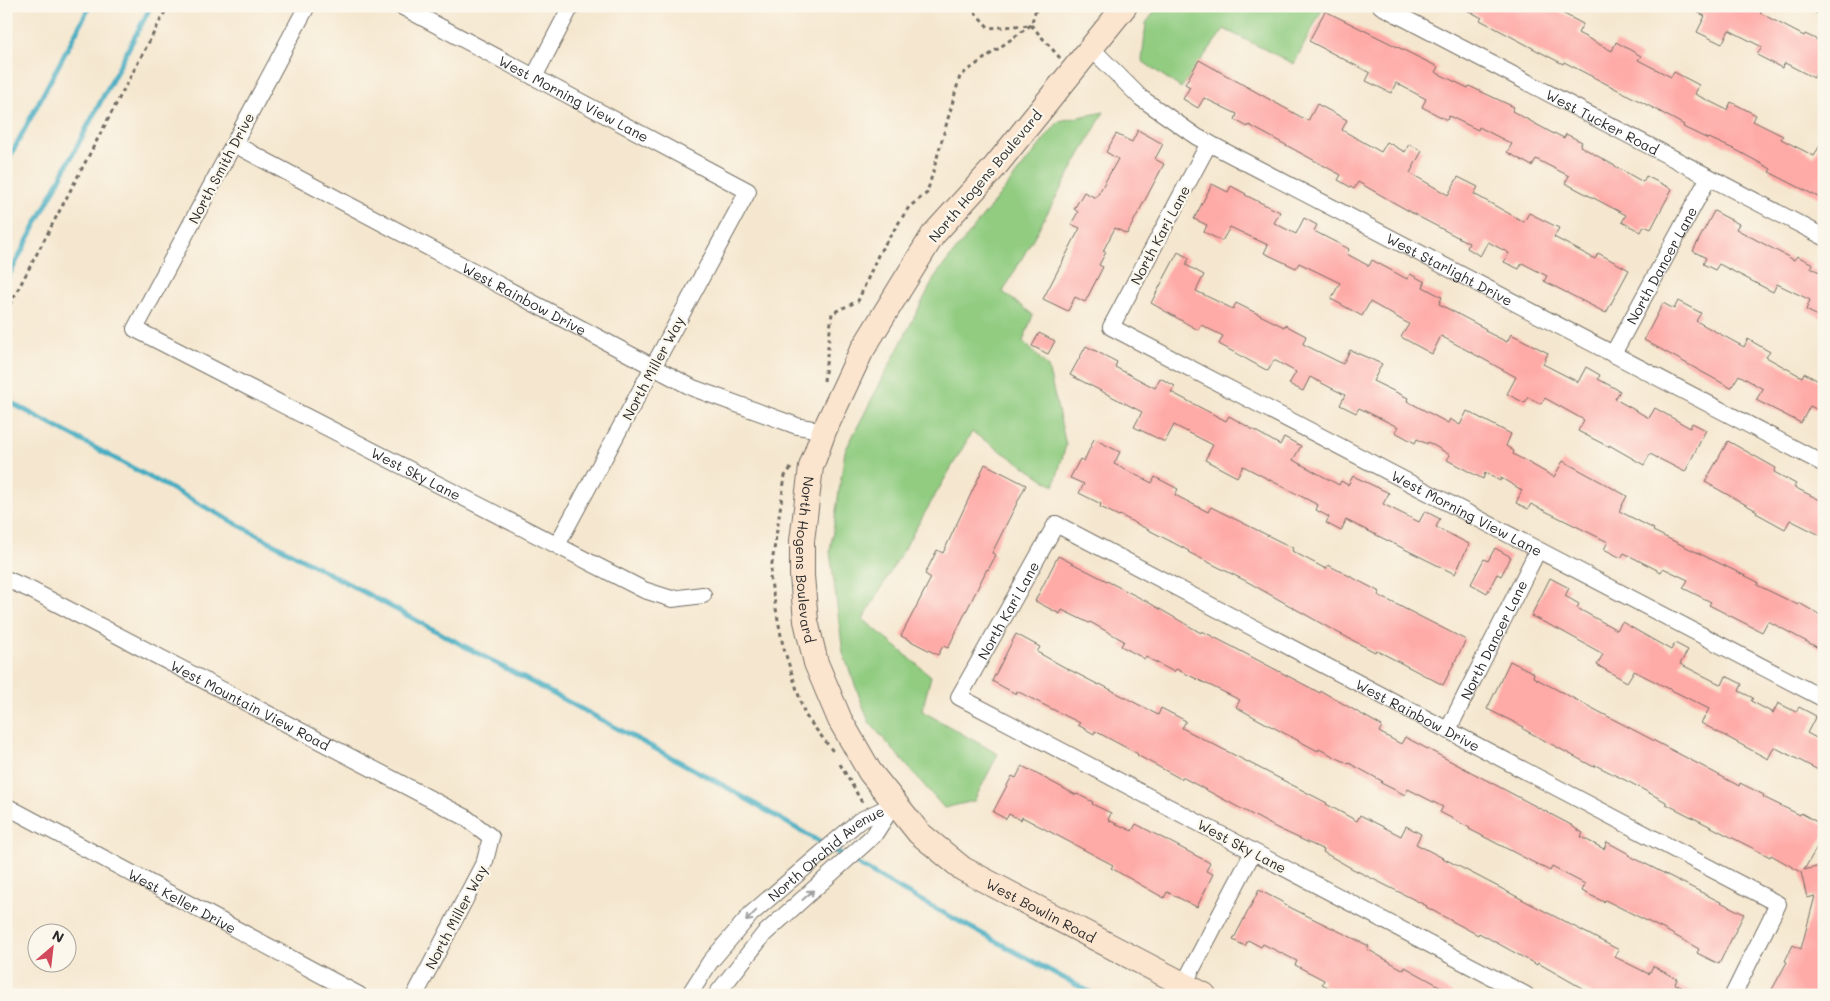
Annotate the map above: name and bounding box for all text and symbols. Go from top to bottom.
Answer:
street label: West Morning View Lane [496,50,652,146]
street label: West Tucker Road [1543,84,1662,159]
street label: North Hogens Boulevard [924,106,1046,246]
street label: North Smith Drive [184,109,258,227]
street label: North Kari Lane [1126,182,1194,288]
street label: North Dancer Lane [1621,203,1701,327]
street label: West Starlight Drive [1383,228,1516,310]
street label: West Rainbow Drive [459,258,590,339]
street label: North Miller Way [618,313,688,423]
street label: West Sky Lane [368,442,464,504]
street label: West Morning View Lane [1388,466,1546,560]
street label: North Hogens Boulevard [792,475,820,645]
street label: North Kari Lane [972,558,1043,663]
street label: North Dancer Lane [1455,577,1531,703]
street label: West Mountain View Road [168,655,333,754]
street label: West Rainbow Drive [1353,674,1483,755]
street label: North Orchid Avenue [763,801,887,905]
street label: West Sky Lane [1194,815,1290,877]
street label: North Miller Way [421,862,491,972]
street label: West Keller Drive [125,864,240,937]
street label: West Bowlin Road [983,873,1100,946]
one-way arrow [801,889,814,901]
one-way arrow [745,909,757,922]
north arrow [28,924,78,974]
text: N [49,925,67,947]

